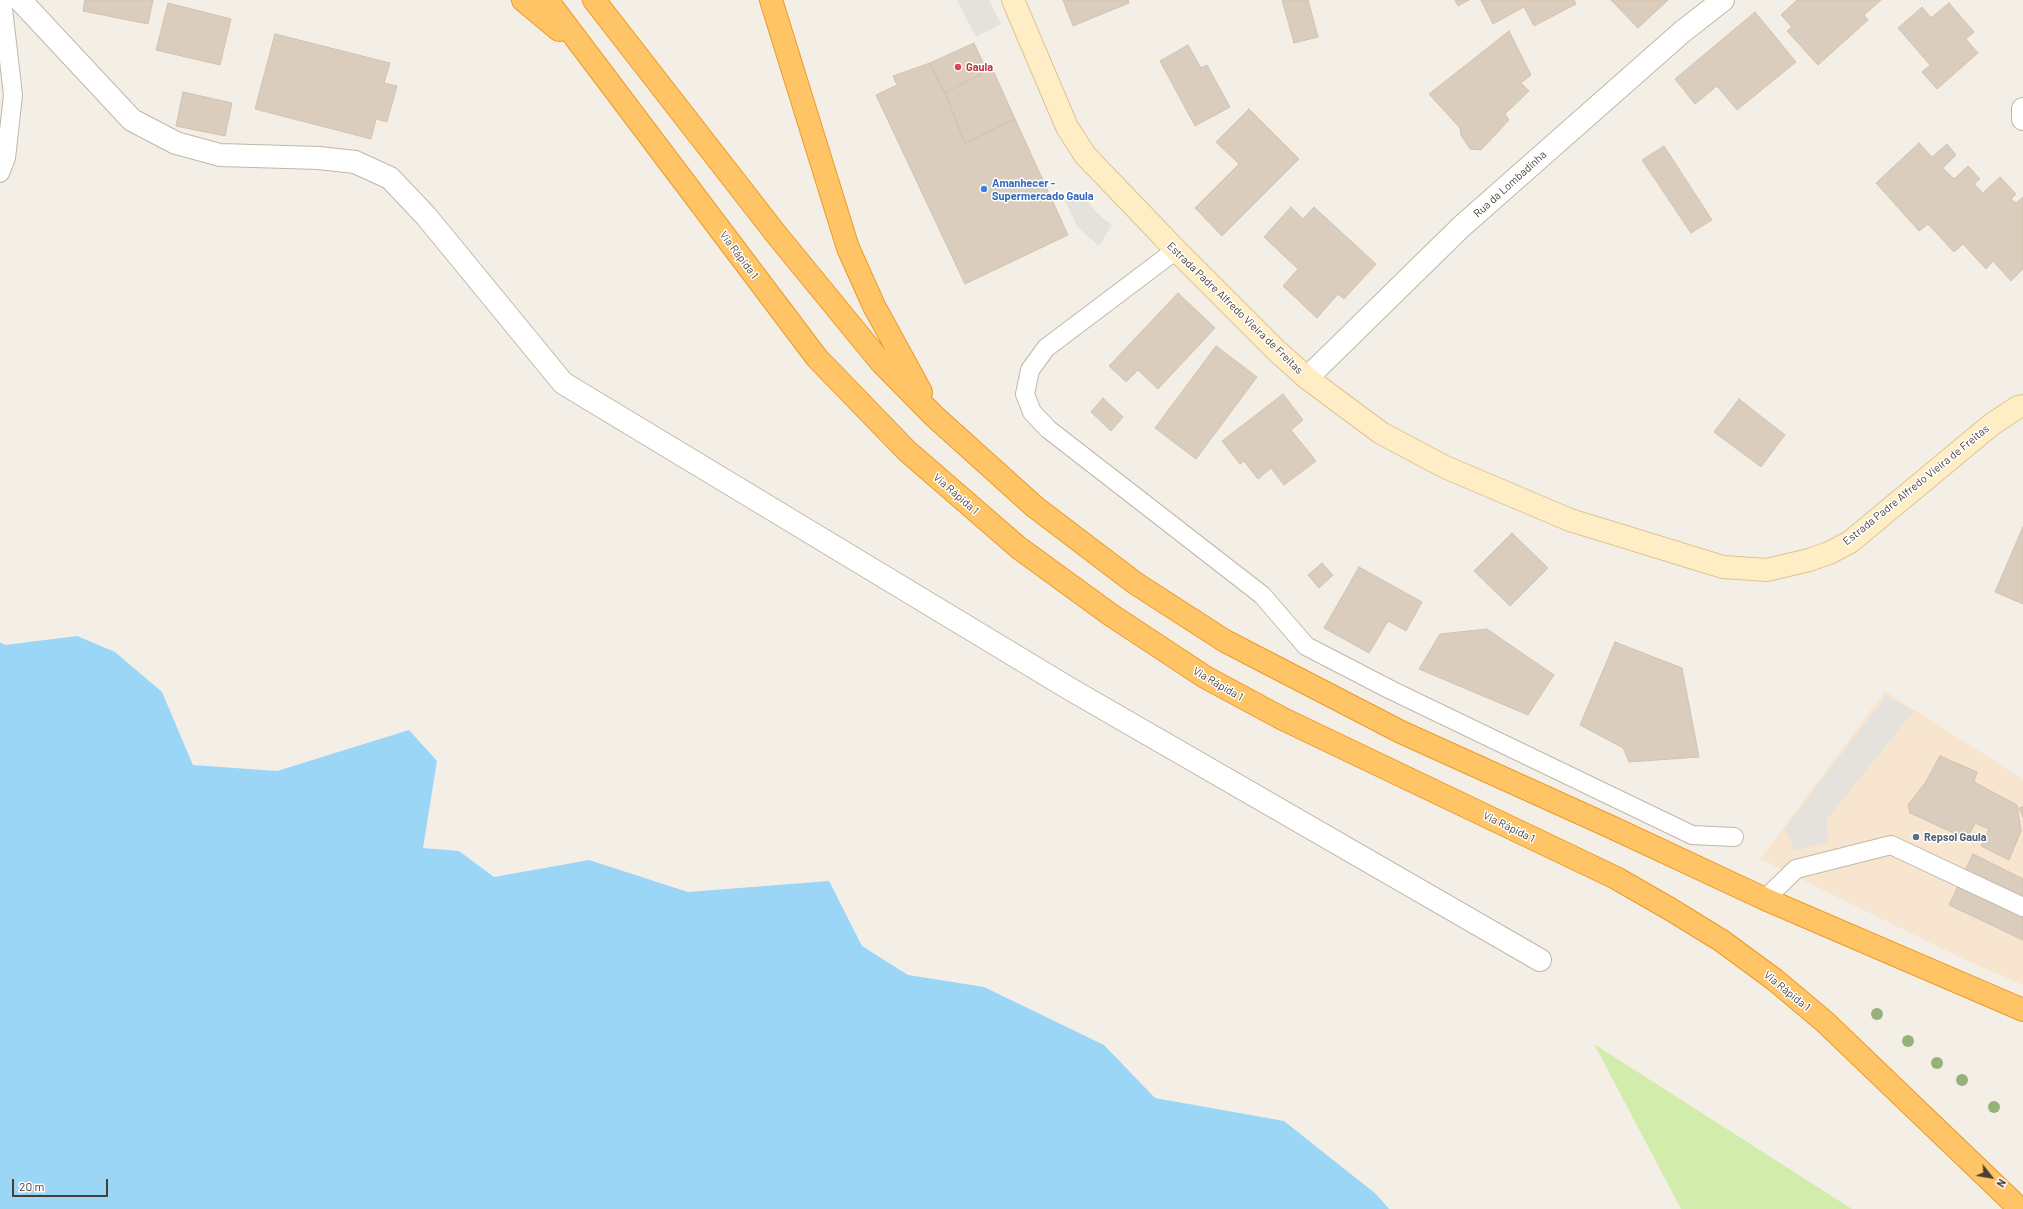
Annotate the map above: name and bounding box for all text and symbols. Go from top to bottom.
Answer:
place label: Gaula [966,60,993,74]
marker: Gaula [953,62,963,72]
street label: Rua da Lombadinha [1471,148,1549,220]
place label: Amanhecer - Supermercado Gaula [992,176,1093,202]
marker: Amanhecer - Supermercado Gaula [979,184,989,194]
street label: Via Rápida 1 [717,229,761,281]
street label: Estrada Padre Alfredo Vieira de Freitas [1164,239,1306,377]
street label: Estrada Padre Alfredo Vieira de Freitas [1840,422,1992,548]
street label: Via Rápida 1 [931,471,981,517]
street label: Via Rápida 1 [1190,664,1246,704]
street label: Via Rápida 1 [1481,809,1537,845]
place label: Repsol Gaula [1924,830,1986,844]
marker: Repsol Gaula [1911,832,1921,842]
street label: Via Rápida 1 [1761,968,1813,1014]
north arrow [1971,1157,2011,1197]
scale bar [14,1171,110,1197]
text: N [1994,1177,2009,1190]
text: 20 m [19,1179,45,1193]

